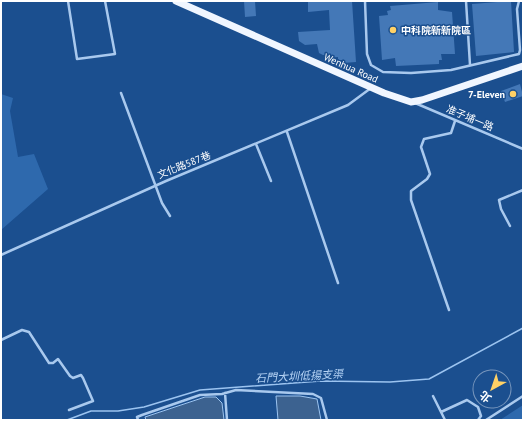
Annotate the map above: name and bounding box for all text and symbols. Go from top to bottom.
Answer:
place label: 中科院新新院區 [401,24,471,37]
marker: 中科院新新院區 [388,25,398,35]
street label: Wenhua Road [322,50,380,86]
place label: 7-Eleven [468,88,505,101]
marker: 7-Eleven [508,89,518,99]
street label: 准子埔一路 [444,102,496,134]
street label: 文化路587巷 [155,148,213,182]
water label: 石門大圳低揚支渠 [255,367,345,385]
north arrow [472,369,512,409]
text: 北 [477,388,494,406]

